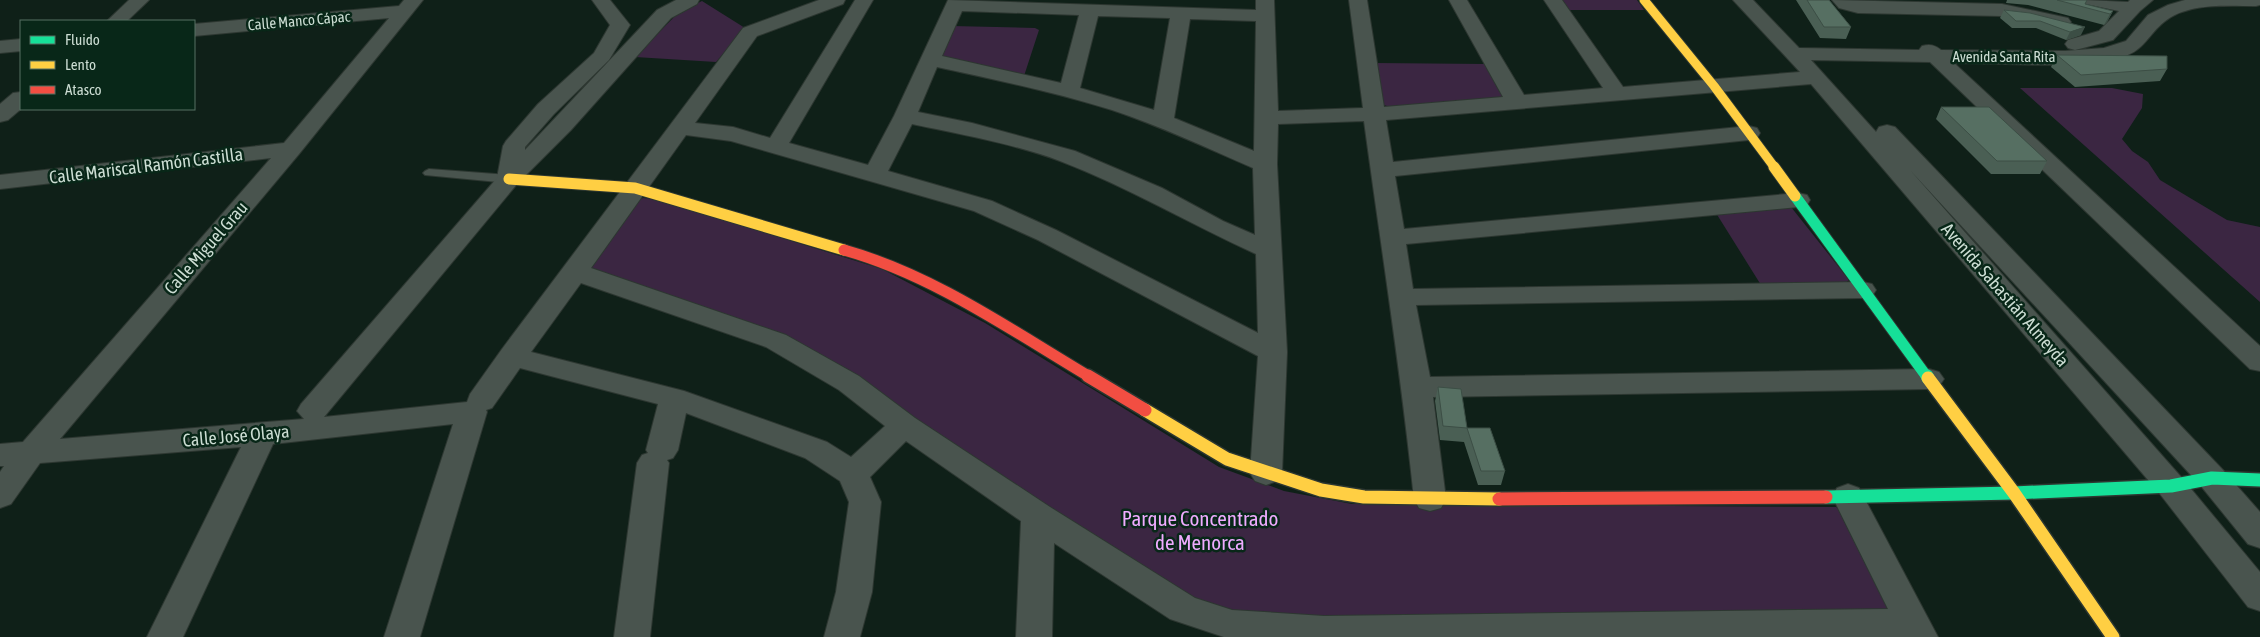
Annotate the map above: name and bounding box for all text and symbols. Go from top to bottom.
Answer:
street label: Calle Manco Cápac [247,8,351,33]
legend [20,20,195,110]
text: Fluido [65,31,100,48]
street label: Avenida Santa Rita [1952,48,2056,65]
text: Lento [65,56,96,73]
text: Atasco [65,81,102,98]
street label: Calle Mariscal Ramón Castilla [48,143,244,188]
street label: Calle Miguel Grau [160,197,252,298]
street label: Avenida Sabastián Almeyda [1937,219,2073,371]
street label: Calle José Olaya [182,420,290,451]
park label: Parque Concentrado de Menorca [1122,506,1278,554]

